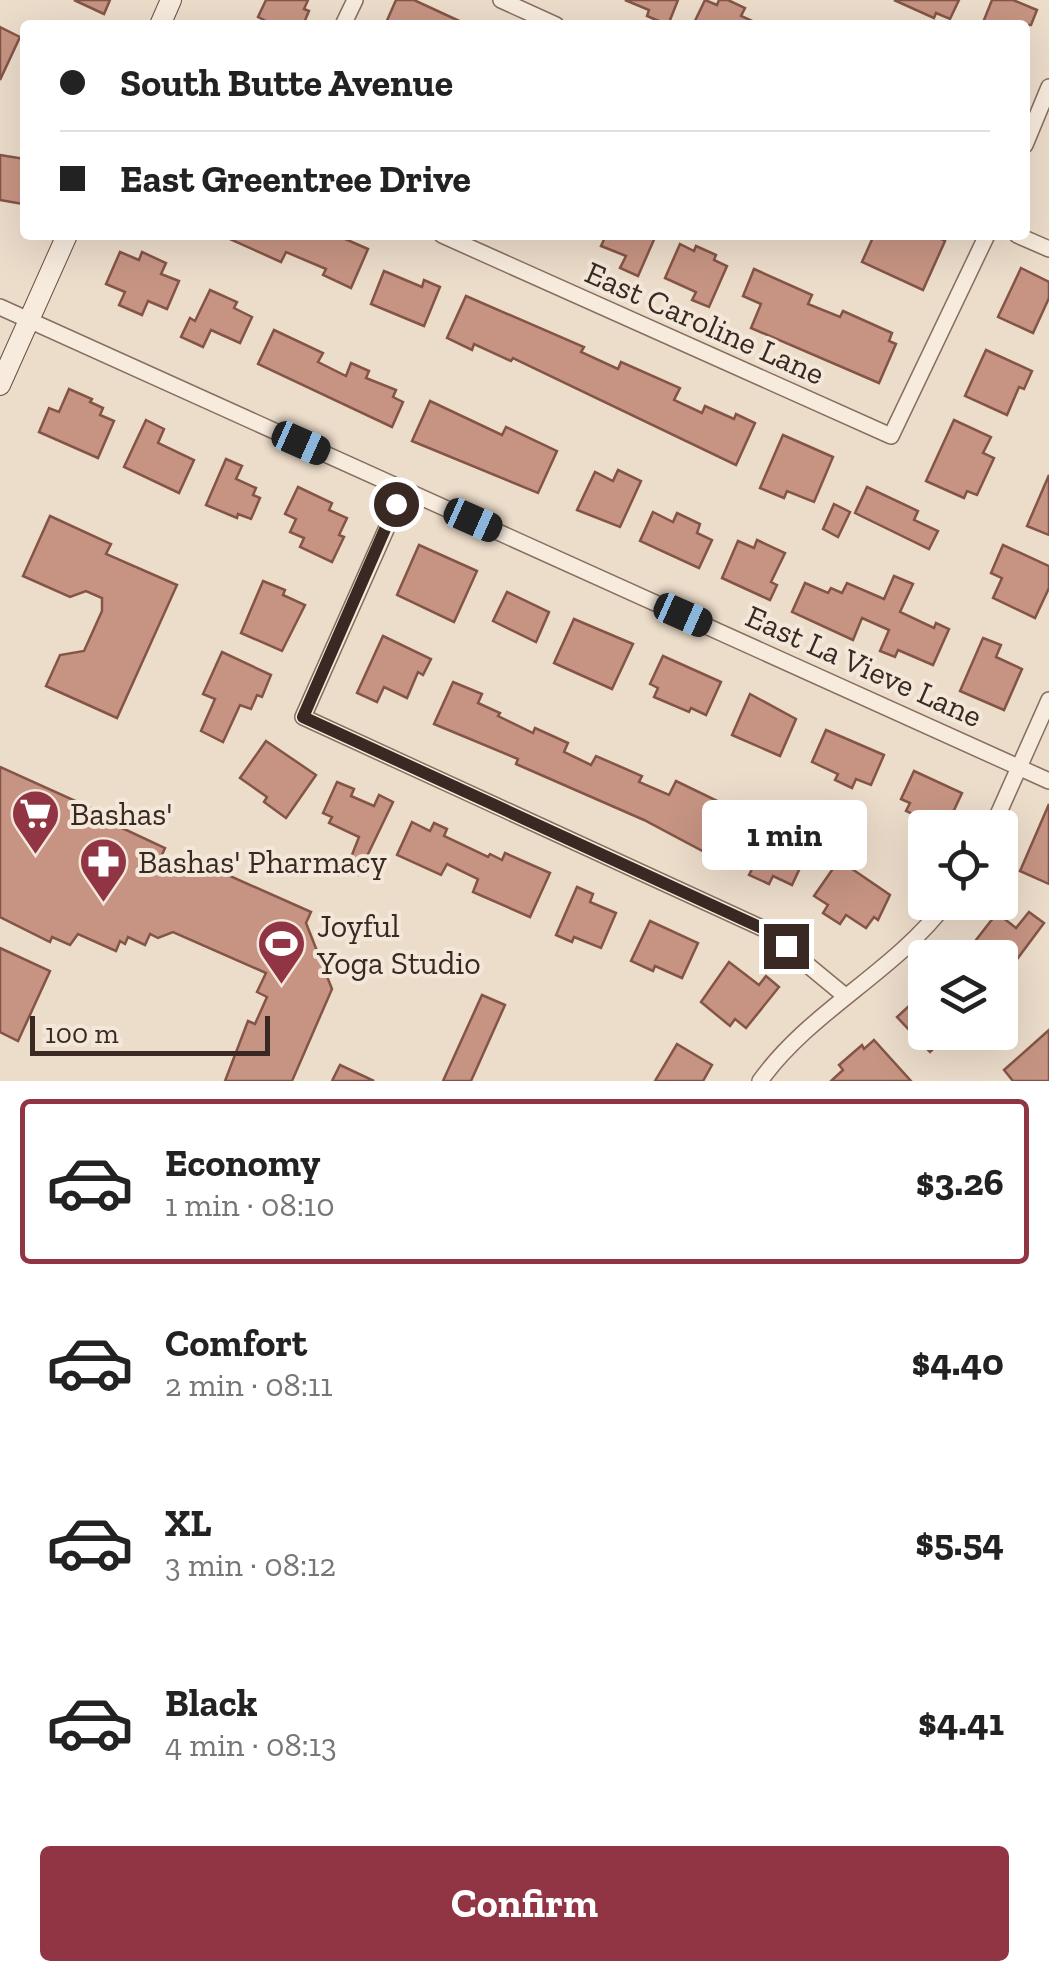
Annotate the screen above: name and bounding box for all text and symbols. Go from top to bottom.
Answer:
text: South Butte Avenue [120,60,453,106]
text: East Greentree Drive [120,156,471,202]
street label: East Caroline Lane [580,253,830,393]
car [267,417,335,469]
route start [374,482,419,527]
car [439,494,507,546]
car [649,589,717,641]
street label: East La Vieve Lane [740,597,988,735]
supermarket icon: Bashas' [9,788,61,856]
place label: Bashas' [70,795,172,833]
callout: 1 min [704,801,868,871]
map controls [908,810,1018,1050]
button: locate [908,810,1018,920]
text: 1 min [747,816,822,854]
pharmacy icon: Bashas' Pharmacy [77,836,129,904]
place label: Bashas' Pharmacy [138,843,388,881]
place label: Joyful Yoga Studio [316,907,481,982]
sports icon: Joyful Yoga Studio [256,918,308,986]
route end [764,924,809,969]
button: layers [908,940,1018,1050]
scale bar [30,1011,270,1056]
text: 100 m [45,1017,119,1050]
icon: car [45,1137,135,1227]
text: Economy [165,1140,320,1186]
text: $3.26 [916,1159,1004,1205]
text: 1 min · 08:10 [165,1186,335,1224]
icon: car [45,1317,135,1407]
text: Comfort [165,1320,307,1366]
text: $4.40 [911,1339,1004,1385]
text: 2 min · 08:11 [165,1366,333,1404]
icon: car [45,1497,135,1587]
text: XL [165,1500,212,1546]
text: $5.54 [915,1519,1004,1565]
text: 3 min · 08:12 [165,1546,336,1584]
icon: car [45,1677,135,1767]
text: Black [165,1680,258,1726]
text: $4.41 [918,1699,1004,1745]
text: 4 min · 08:13 [165,1726,337,1764]
button: Confirm [40,1846,1009,1961]

